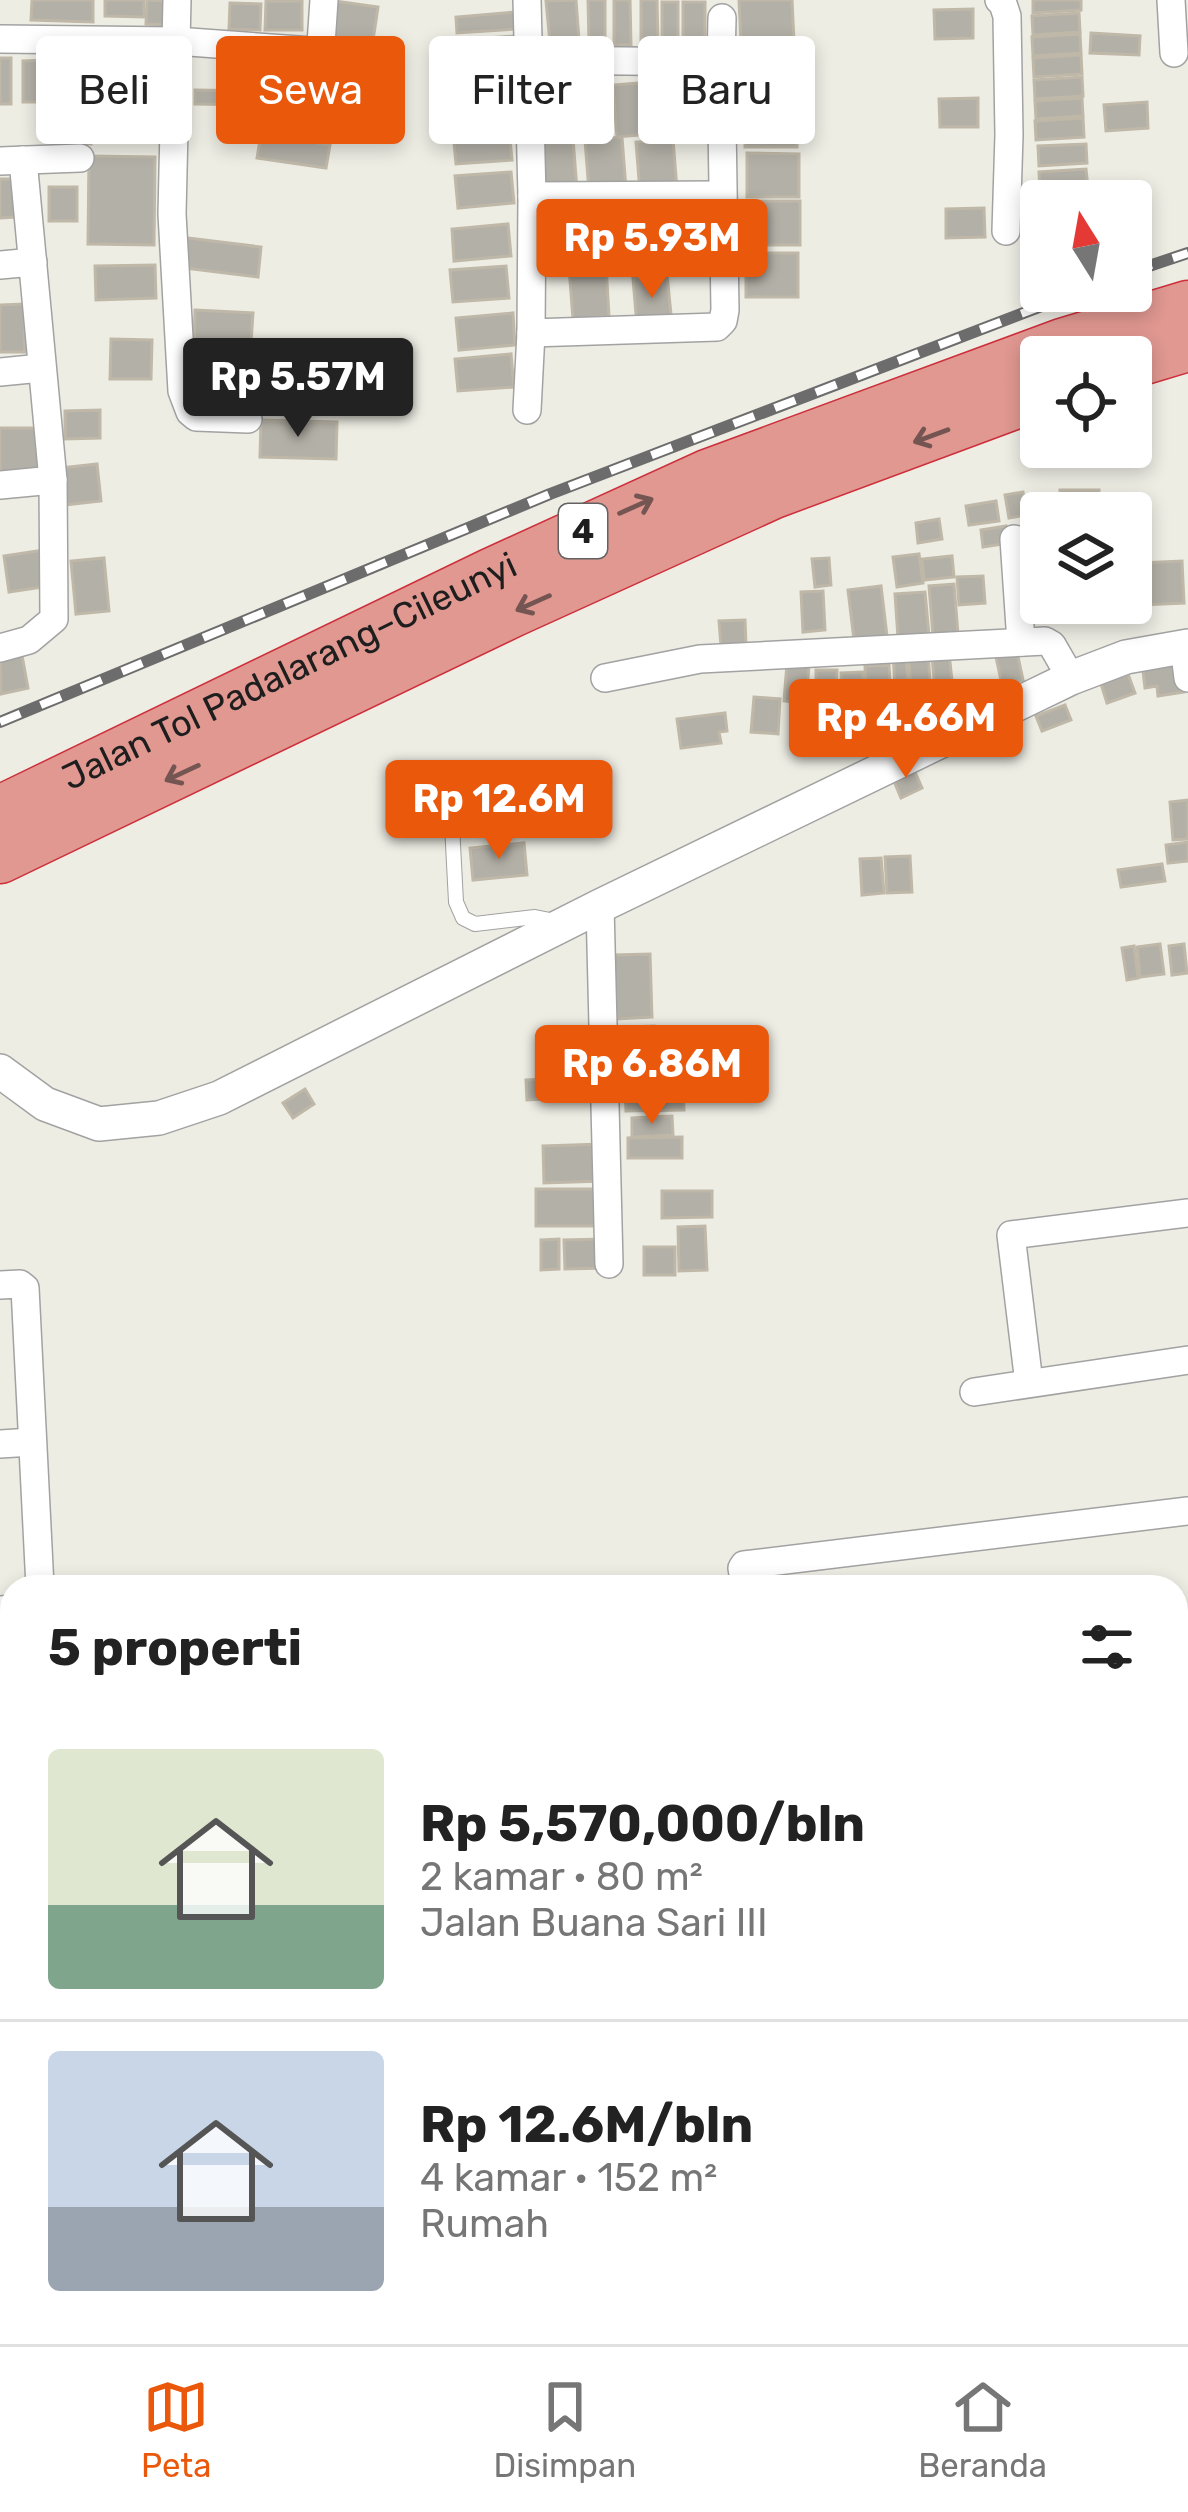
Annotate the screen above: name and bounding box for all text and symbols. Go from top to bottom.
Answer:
chip: Beli [36,36,192,144]
chip: Sewa [216,36,405,144]
chip: Filter [429,36,614,144]
chip: Baru [638,36,815,144]
north arrow [1020,180,1152,312]
map controls [1020,180,1152,624]
pin: Rp 5.93M [528,199,776,301]
text: Rp 5.93M [563,215,741,261]
button: locate [1020,336,1152,468]
pin: Rp 5.57M [174,338,422,440]
text: Rp 5.57M [210,354,386,400]
one-way arrow [914,427,951,448]
button: layers [1020,492,1152,624]
one-way arrow [617,494,653,516]
road number: 4 [559,504,607,558]
street label: Jalan Tol Padalarang–Cileunyi [55,543,523,799]
one-way arrow [516,593,552,615]
pin: Rp 4.66M [782,679,1030,781]
text: Rp 4.66M [816,695,996,741]
pin: Rp 12.6M [375,760,623,862]
one-way arrow [165,763,201,785]
text: Rp 12.6M [412,776,586,822]
pin: Rp 6.86M [528,1025,776,1127]
text: Rp 6.86M [562,1041,742,1087]
icon: filters [1074,1614,1140,1680]
text: 5 properti [48,1617,302,1678]
text: Rp 5,570,000/bln [420,1793,865,1854]
icon: home [144,1797,288,1941]
text: 2 kamar · 80 m² [420,1854,703,1900]
text: Jalan Buana Sari III [420,1900,768,1946]
text: Rp 12.6M/bln [420,2094,753,2155]
icon: home [144,2099,288,2243]
text: 4 kamar · 152 m² [420,2155,717,2201]
text: Rumah [420,2201,549,2247]
tab: Peta [141,2374,211,2485]
tab: Disimpan [493,2374,636,2485]
tab: Beranda [918,2374,1047,2485]

